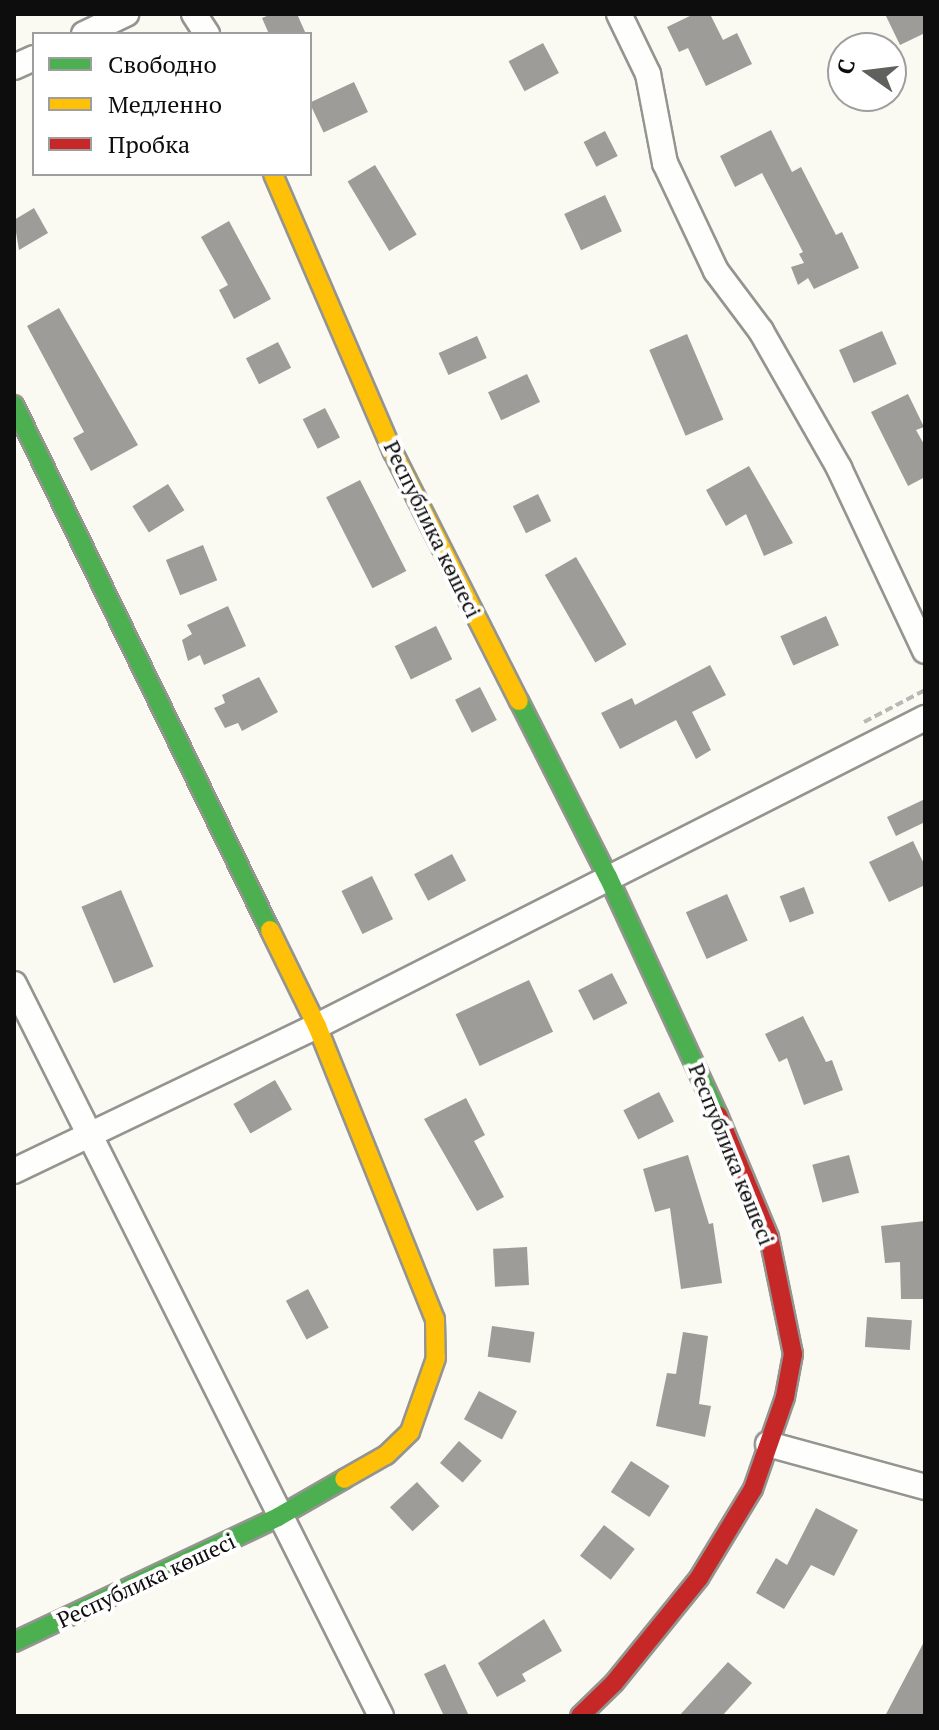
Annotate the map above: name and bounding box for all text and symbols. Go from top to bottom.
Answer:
legend [32,32,312,176]
north arrow [827,32,907,112]
text: Свободно [108,48,217,80]
text: С [829,56,861,77]
text: Медленно [108,88,222,120]
text: Пробка [108,128,190,160]
street label: Республика көшесі [379,436,487,622]
street label: Республика көшесі [684,1059,780,1249]
street label: Республика көшесі [53,1527,239,1633]

